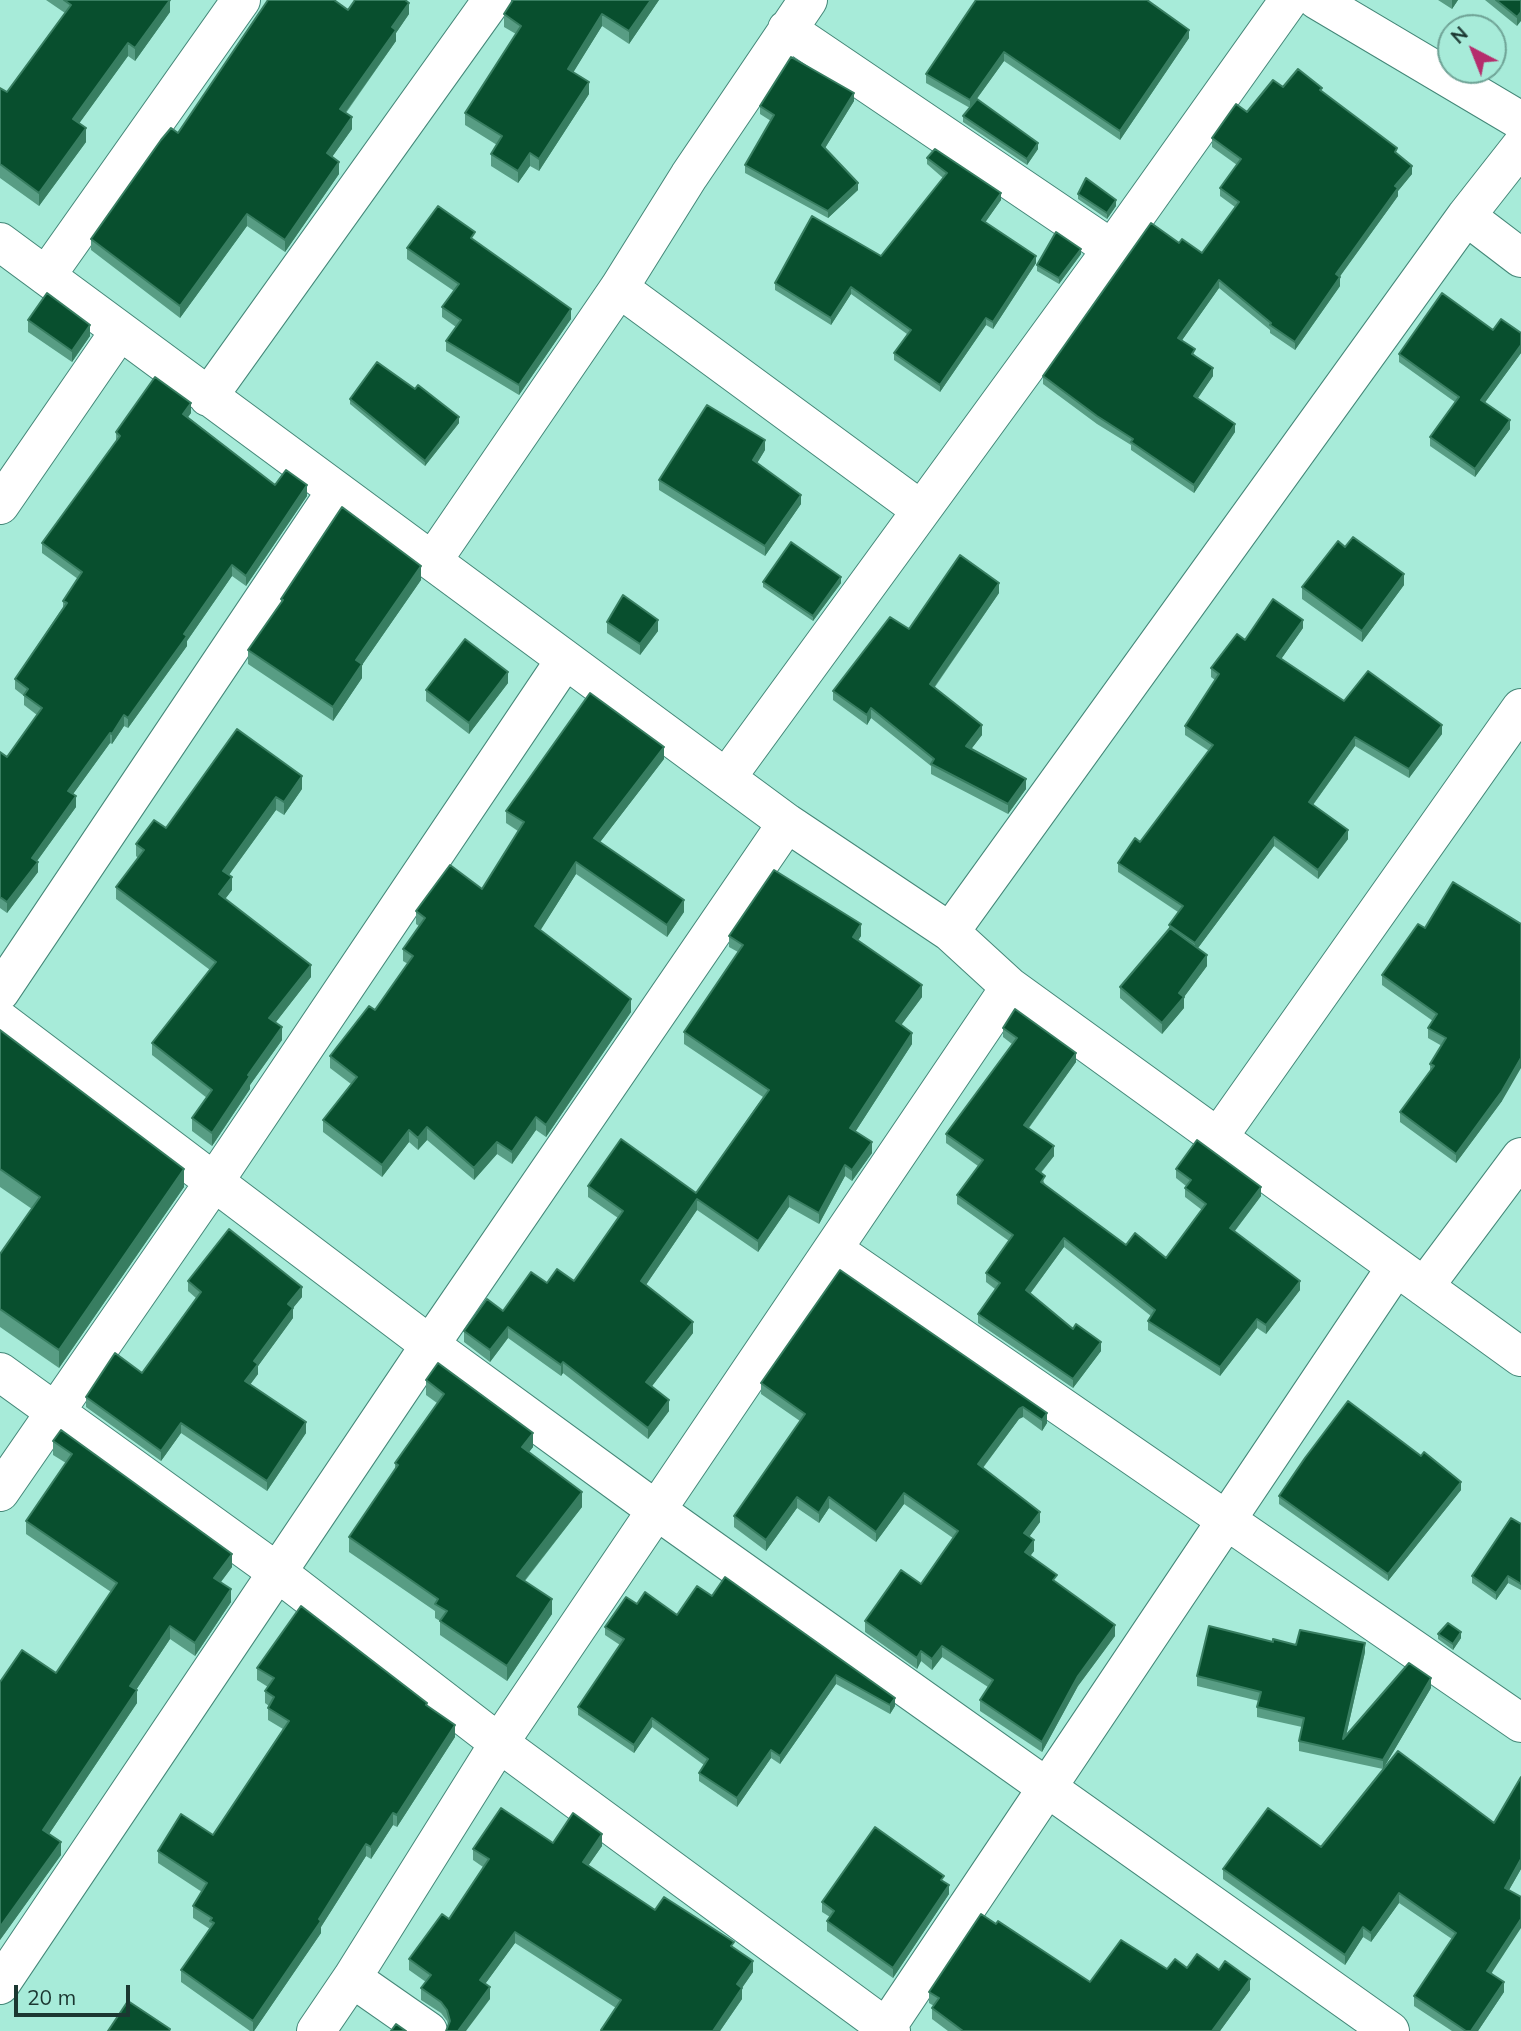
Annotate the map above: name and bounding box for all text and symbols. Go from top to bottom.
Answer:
north arrow [1437,14,1507,84]
text: N [1446,21,1473,49]
scale bar [18,1972,133,2016]
text: 20 m [27,1984,76,2010]

